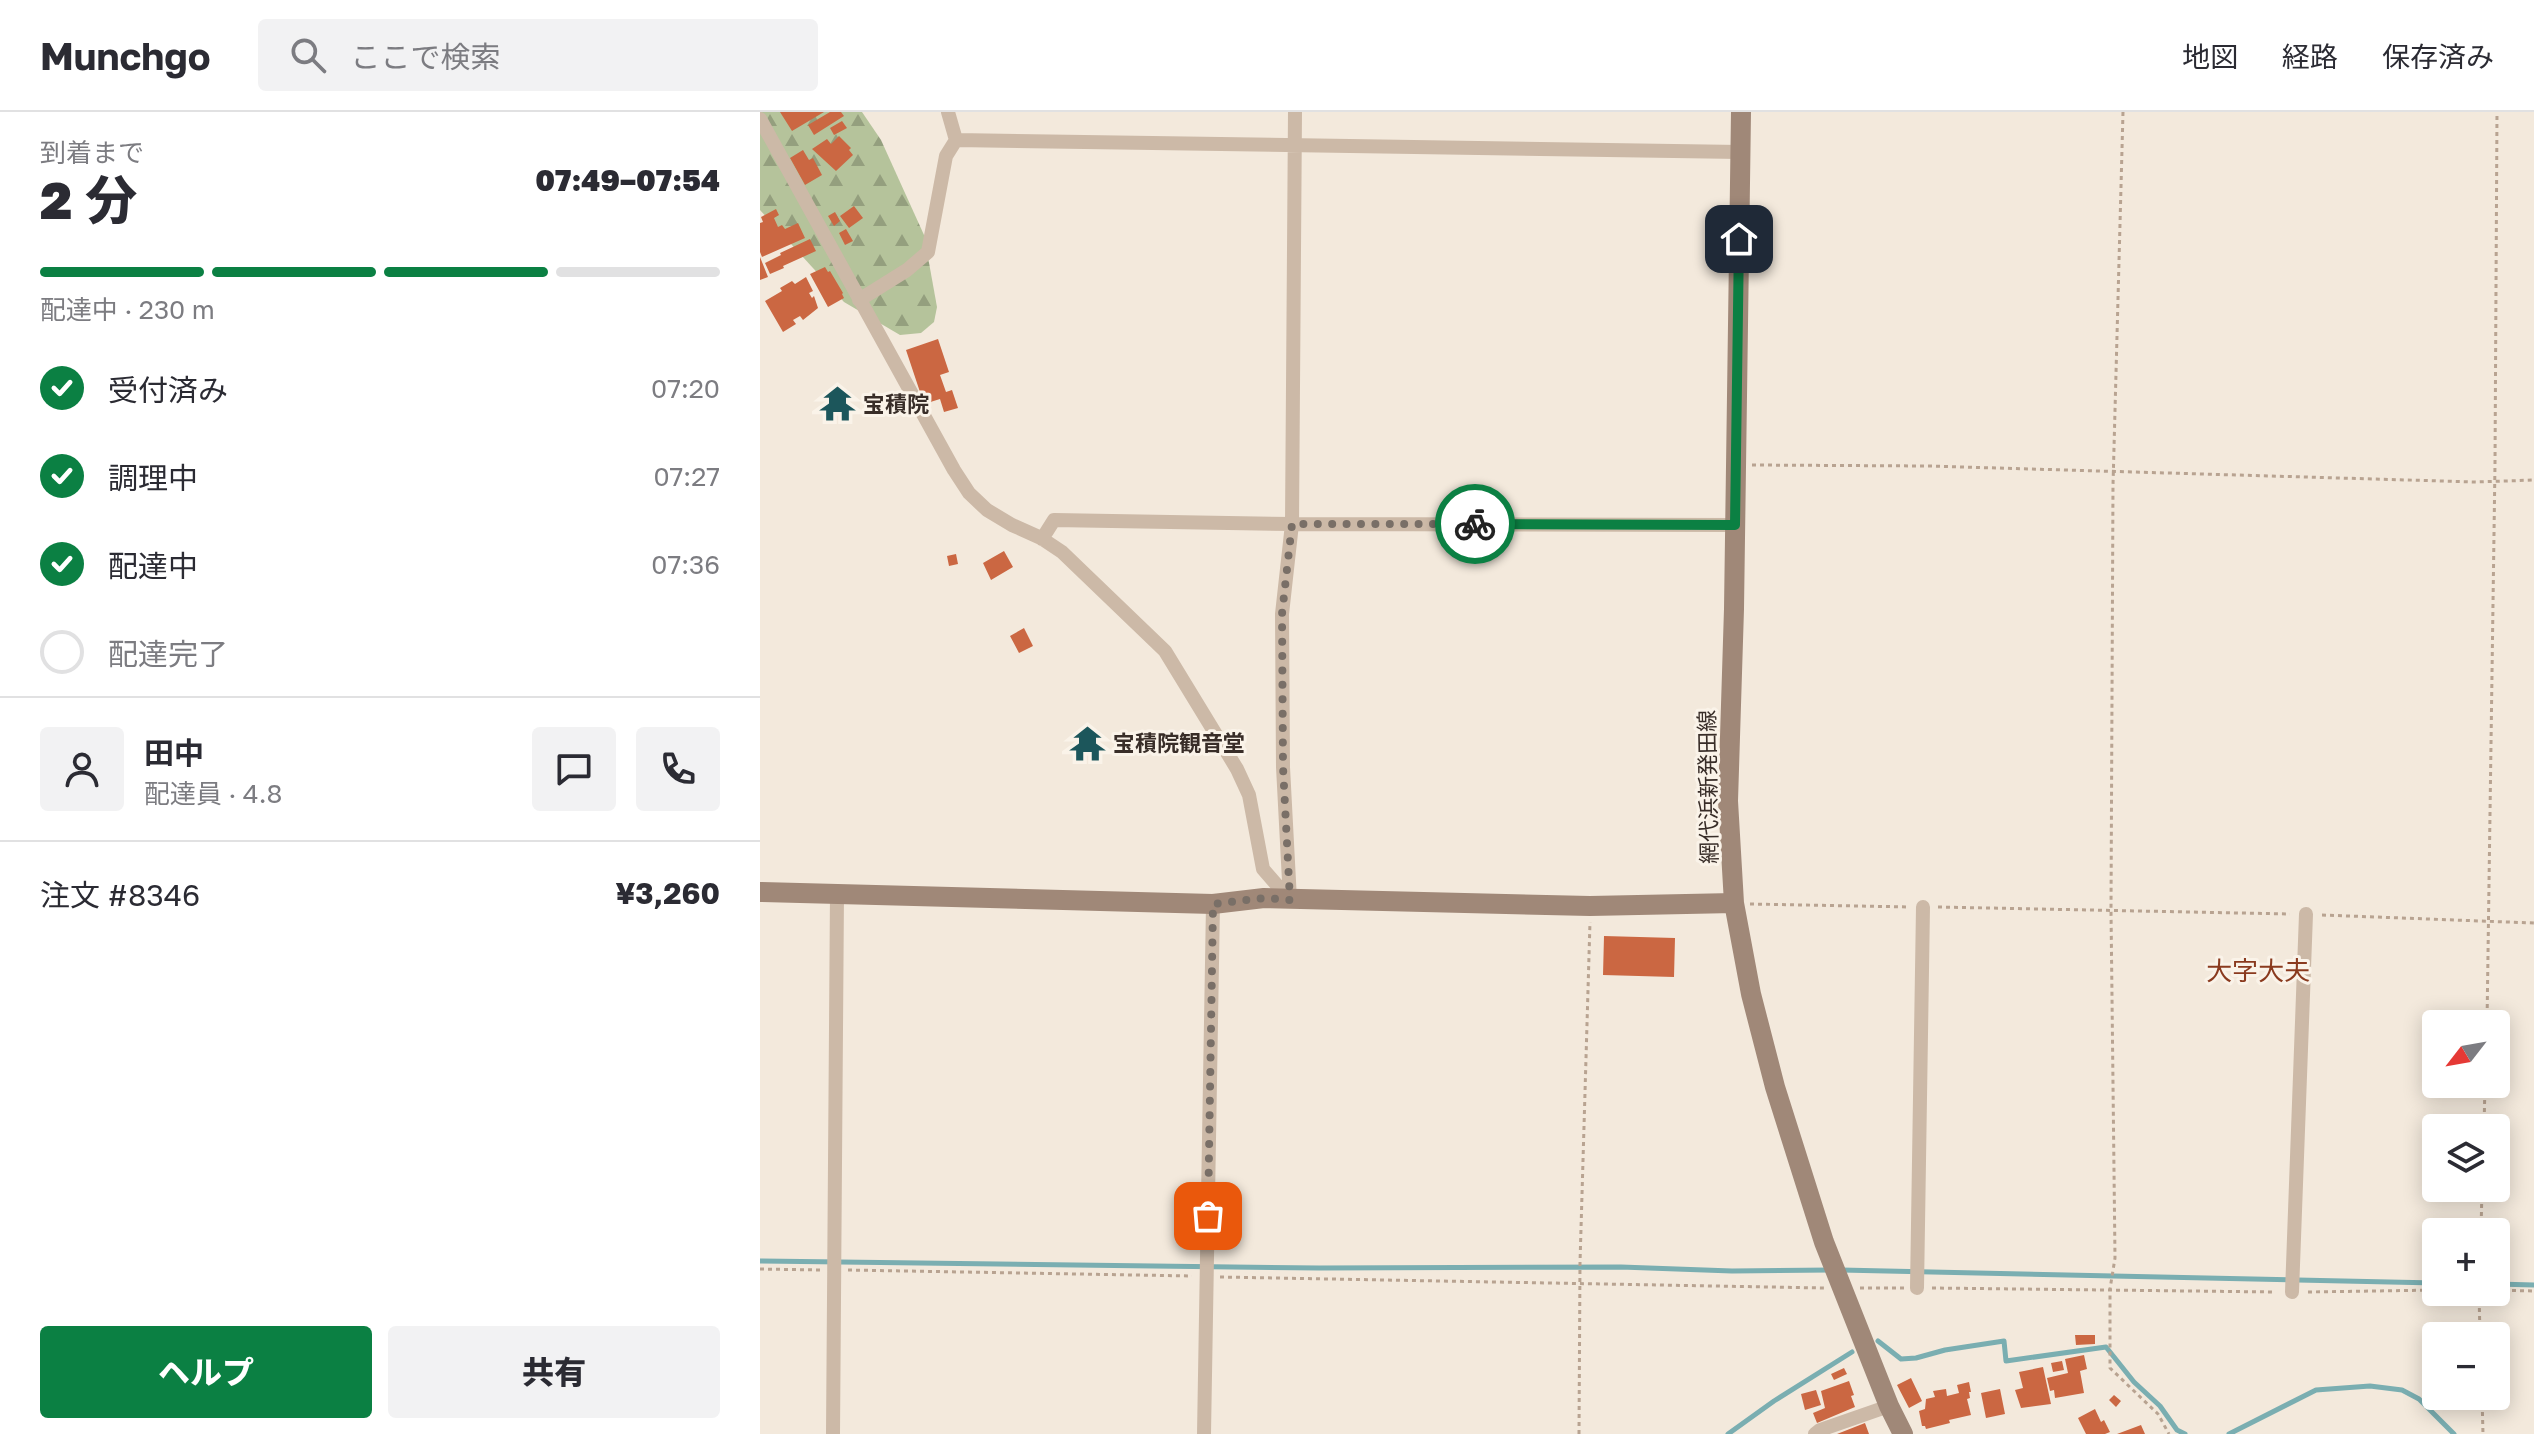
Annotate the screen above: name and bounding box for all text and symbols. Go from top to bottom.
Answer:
search box [258,19,818,91]
text: Munchgo [40,33,210,78]
icon: search [286,33,330,77]
text: ここで検索 [350,39,500,75]
text: 地図 [2182,40,2238,73]
text: 経路 [2282,40,2338,73]
text: 保存済み [2382,40,2494,73]
text: 到着まで [40,137,144,168]
text: 07:49–07:54 [535,162,720,198]
text: 2 分 [40,168,137,230]
pin [1705,205,1773,273]
icon: home [1717,217,1761,261]
text: 配達中 · 230 m [40,294,215,325]
icon: check [40,366,84,410]
text: 受付済み [108,372,228,408]
text: 07:20 [651,373,720,404]
temple icon: 宝積院 [818,385,856,423]
place label: 宝積院 [863,390,929,417]
icon: check [40,454,84,498]
text: 調理中 [108,460,198,496]
text: 07:27 [653,461,720,492]
courier [1435,484,1515,564]
icon: bike [1453,502,1497,546]
icon: check [40,542,84,586]
text: 配達中 [108,548,198,584]
text: 07:36 [651,549,720,580]
text: 配達完了 [108,636,228,672]
street label: 網代浜新発田線 [1693,710,1722,864]
temple icon: 宝積院観音堂 [1068,724,1106,762]
button: person [40,727,124,811]
button: chat [532,727,616,811]
button: phone [636,727,720,811]
place label: 宝積院観音堂 [1113,729,1245,756]
text: 田中 [144,735,204,771]
text: 配達員 · 4.8 [144,778,282,809]
text: ¥3,260 [615,875,720,911]
text: 注文 #8346 [40,877,200,913]
district label: 大字大夫 [2206,955,2310,986]
north arrow [2422,1010,2510,1098]
map controls [2422,1010,2510,1410]
button: layers [2422,1114,2510,1202]
pin [1174,1182,1242,1250]
icon: bag [1186,1194,1230,1238]
button: + [2422,1218,2510,1306]
button: − [2422,1322,2510,1410]
button: ヘルプ [40,1326,372,1418]
button: 共有 [388,1326,720,1418]

